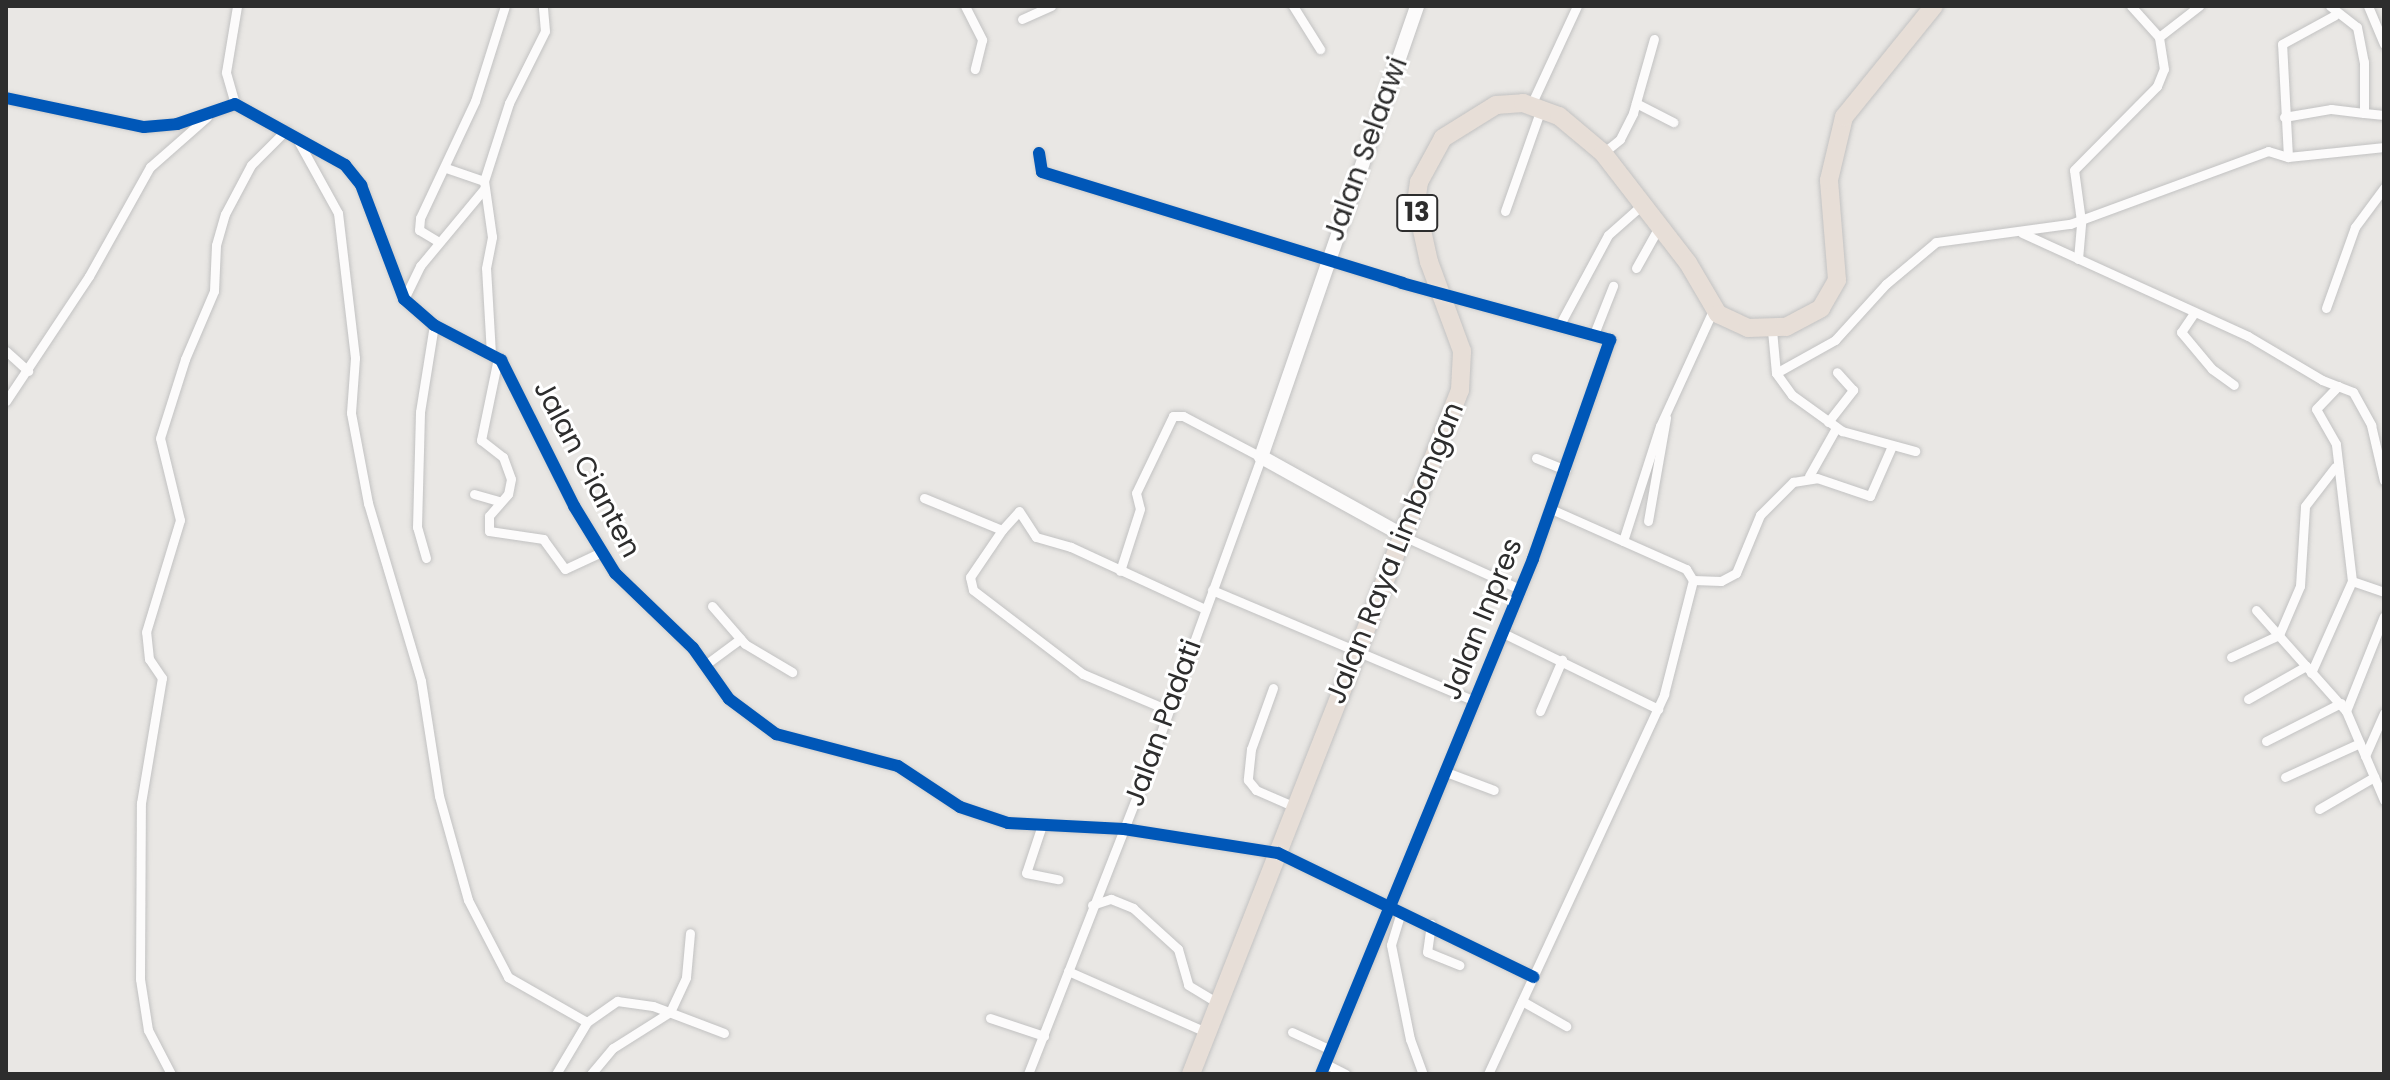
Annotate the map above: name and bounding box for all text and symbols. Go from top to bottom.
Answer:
street label: Jalan Selaawi [1317,52,1415,246]
road number: 13 [1395,191,1439,235]
street label: Jalan Cianten [526,375,648,563]
street label: Jalan Raya Limbangan [1319,397,1471,709]
street label: Jalan Inpres [1434,533,1530,705]
street label: Jalan Padati [1117,635,1209,811]

